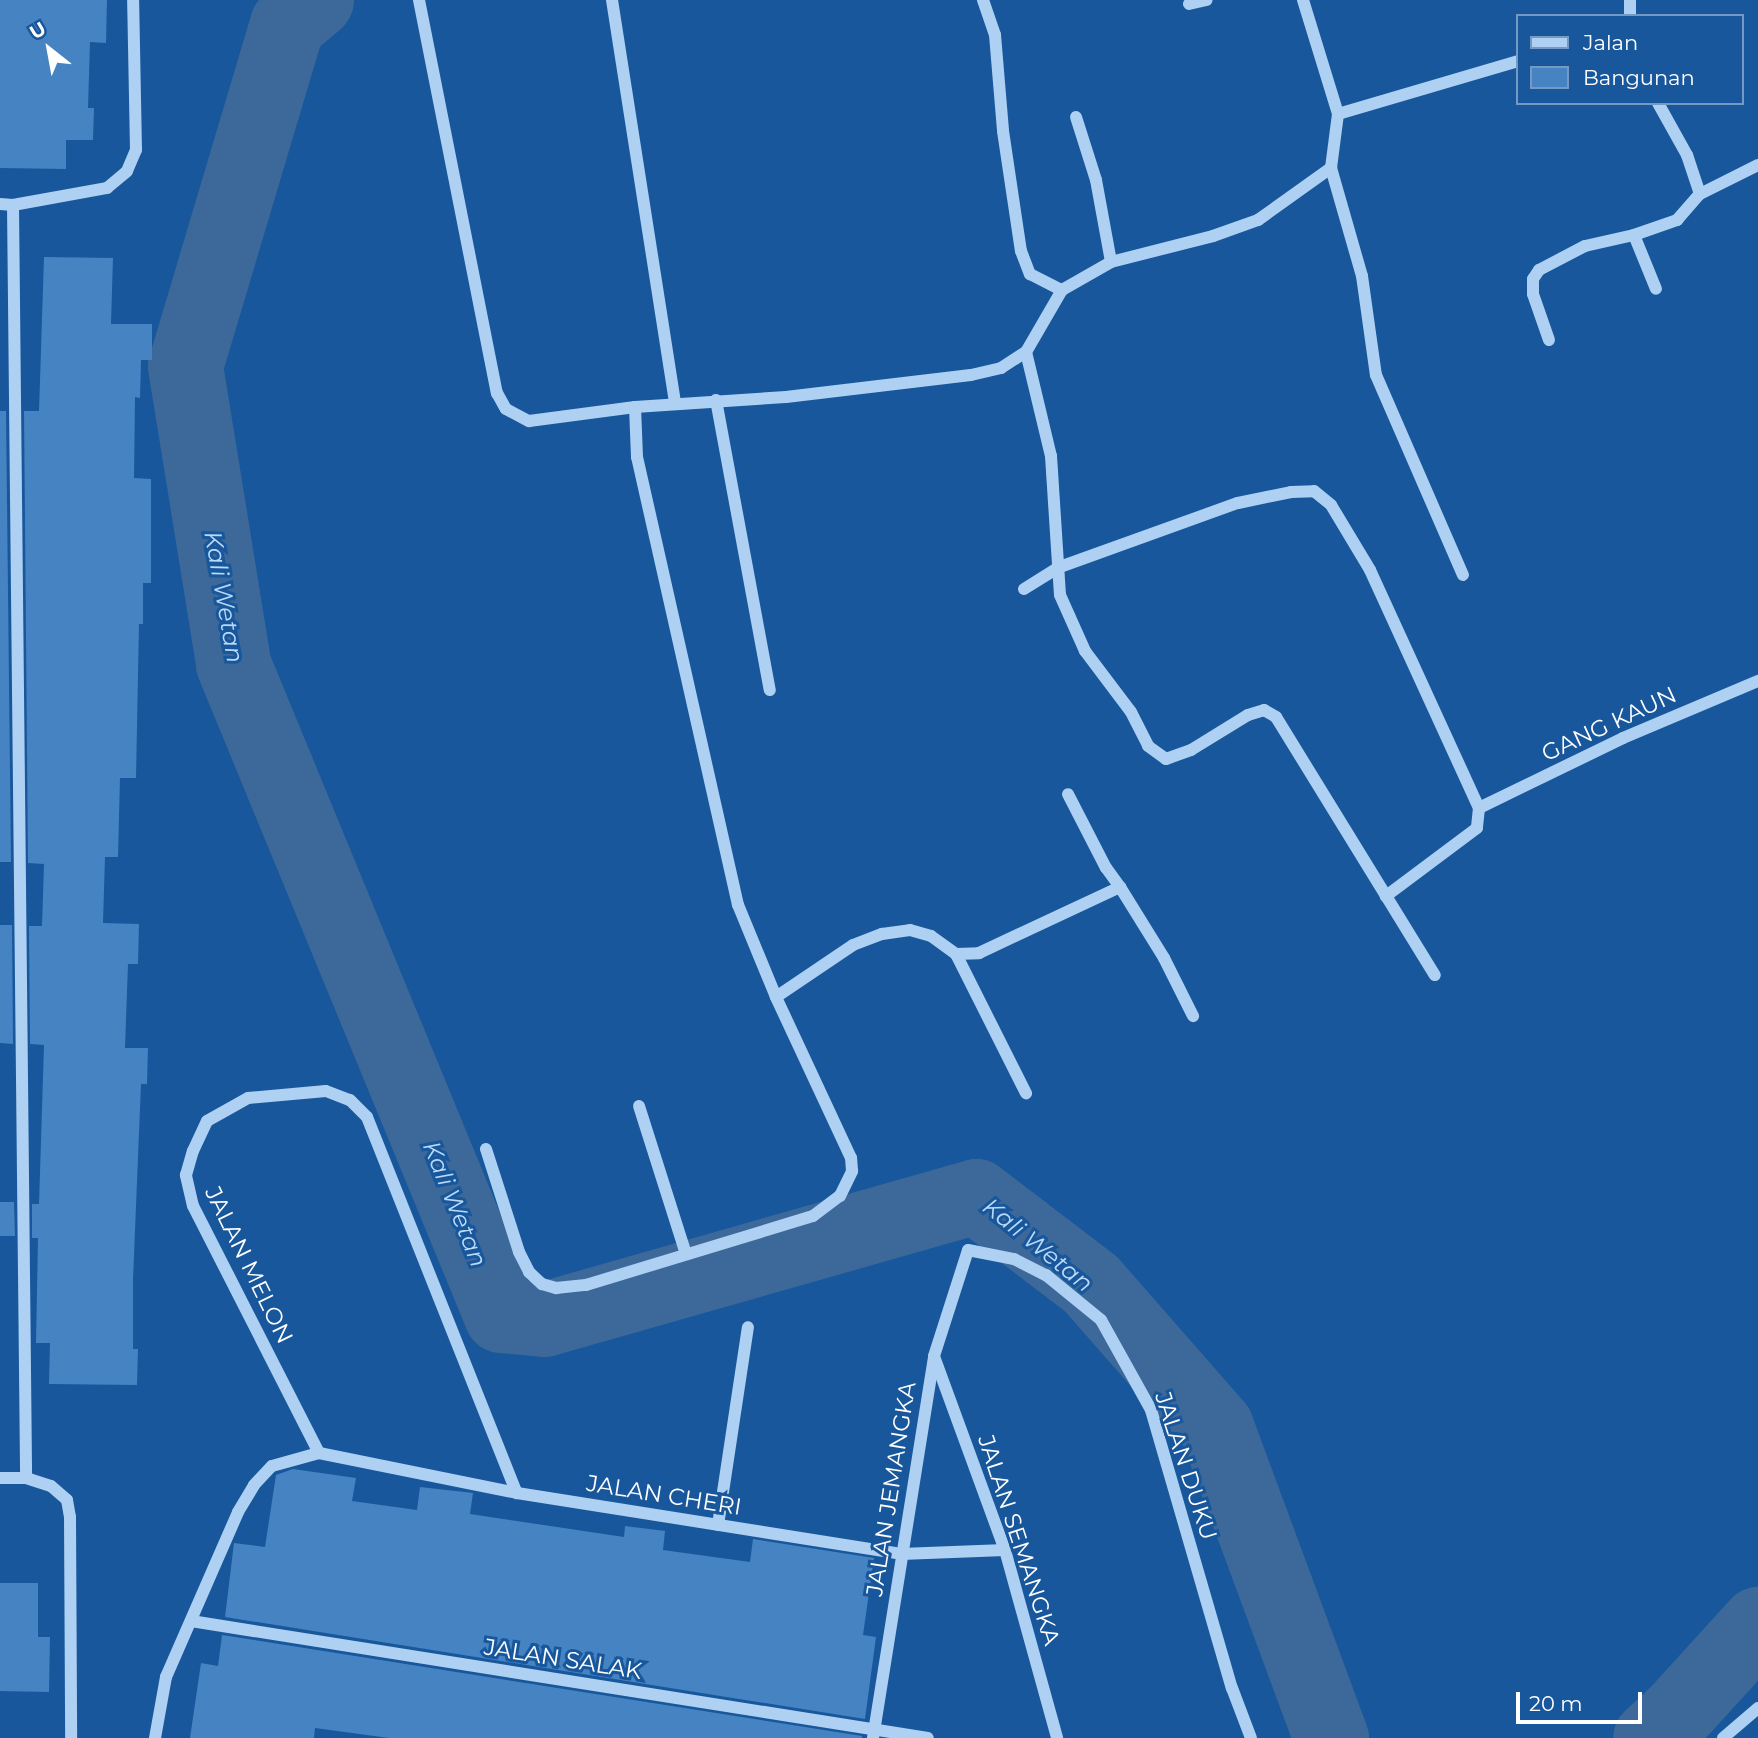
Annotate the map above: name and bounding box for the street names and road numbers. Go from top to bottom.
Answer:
street label: GANG KAUN [1537,681,1681,767]
street label: JALAN MELON [199,1182,299,1348]
street label: JALAN JEMANGKA [860,1380,922,1598]
street label: JALAN DUKU [1149,1389,1223,1543]
street label: JALAN SEMANGKA [972,1432,1066,1648]
street label: JALAN CHERI [585,1469,743,1521]
street label: JALAN SALAK [482,1633,644,1685]

